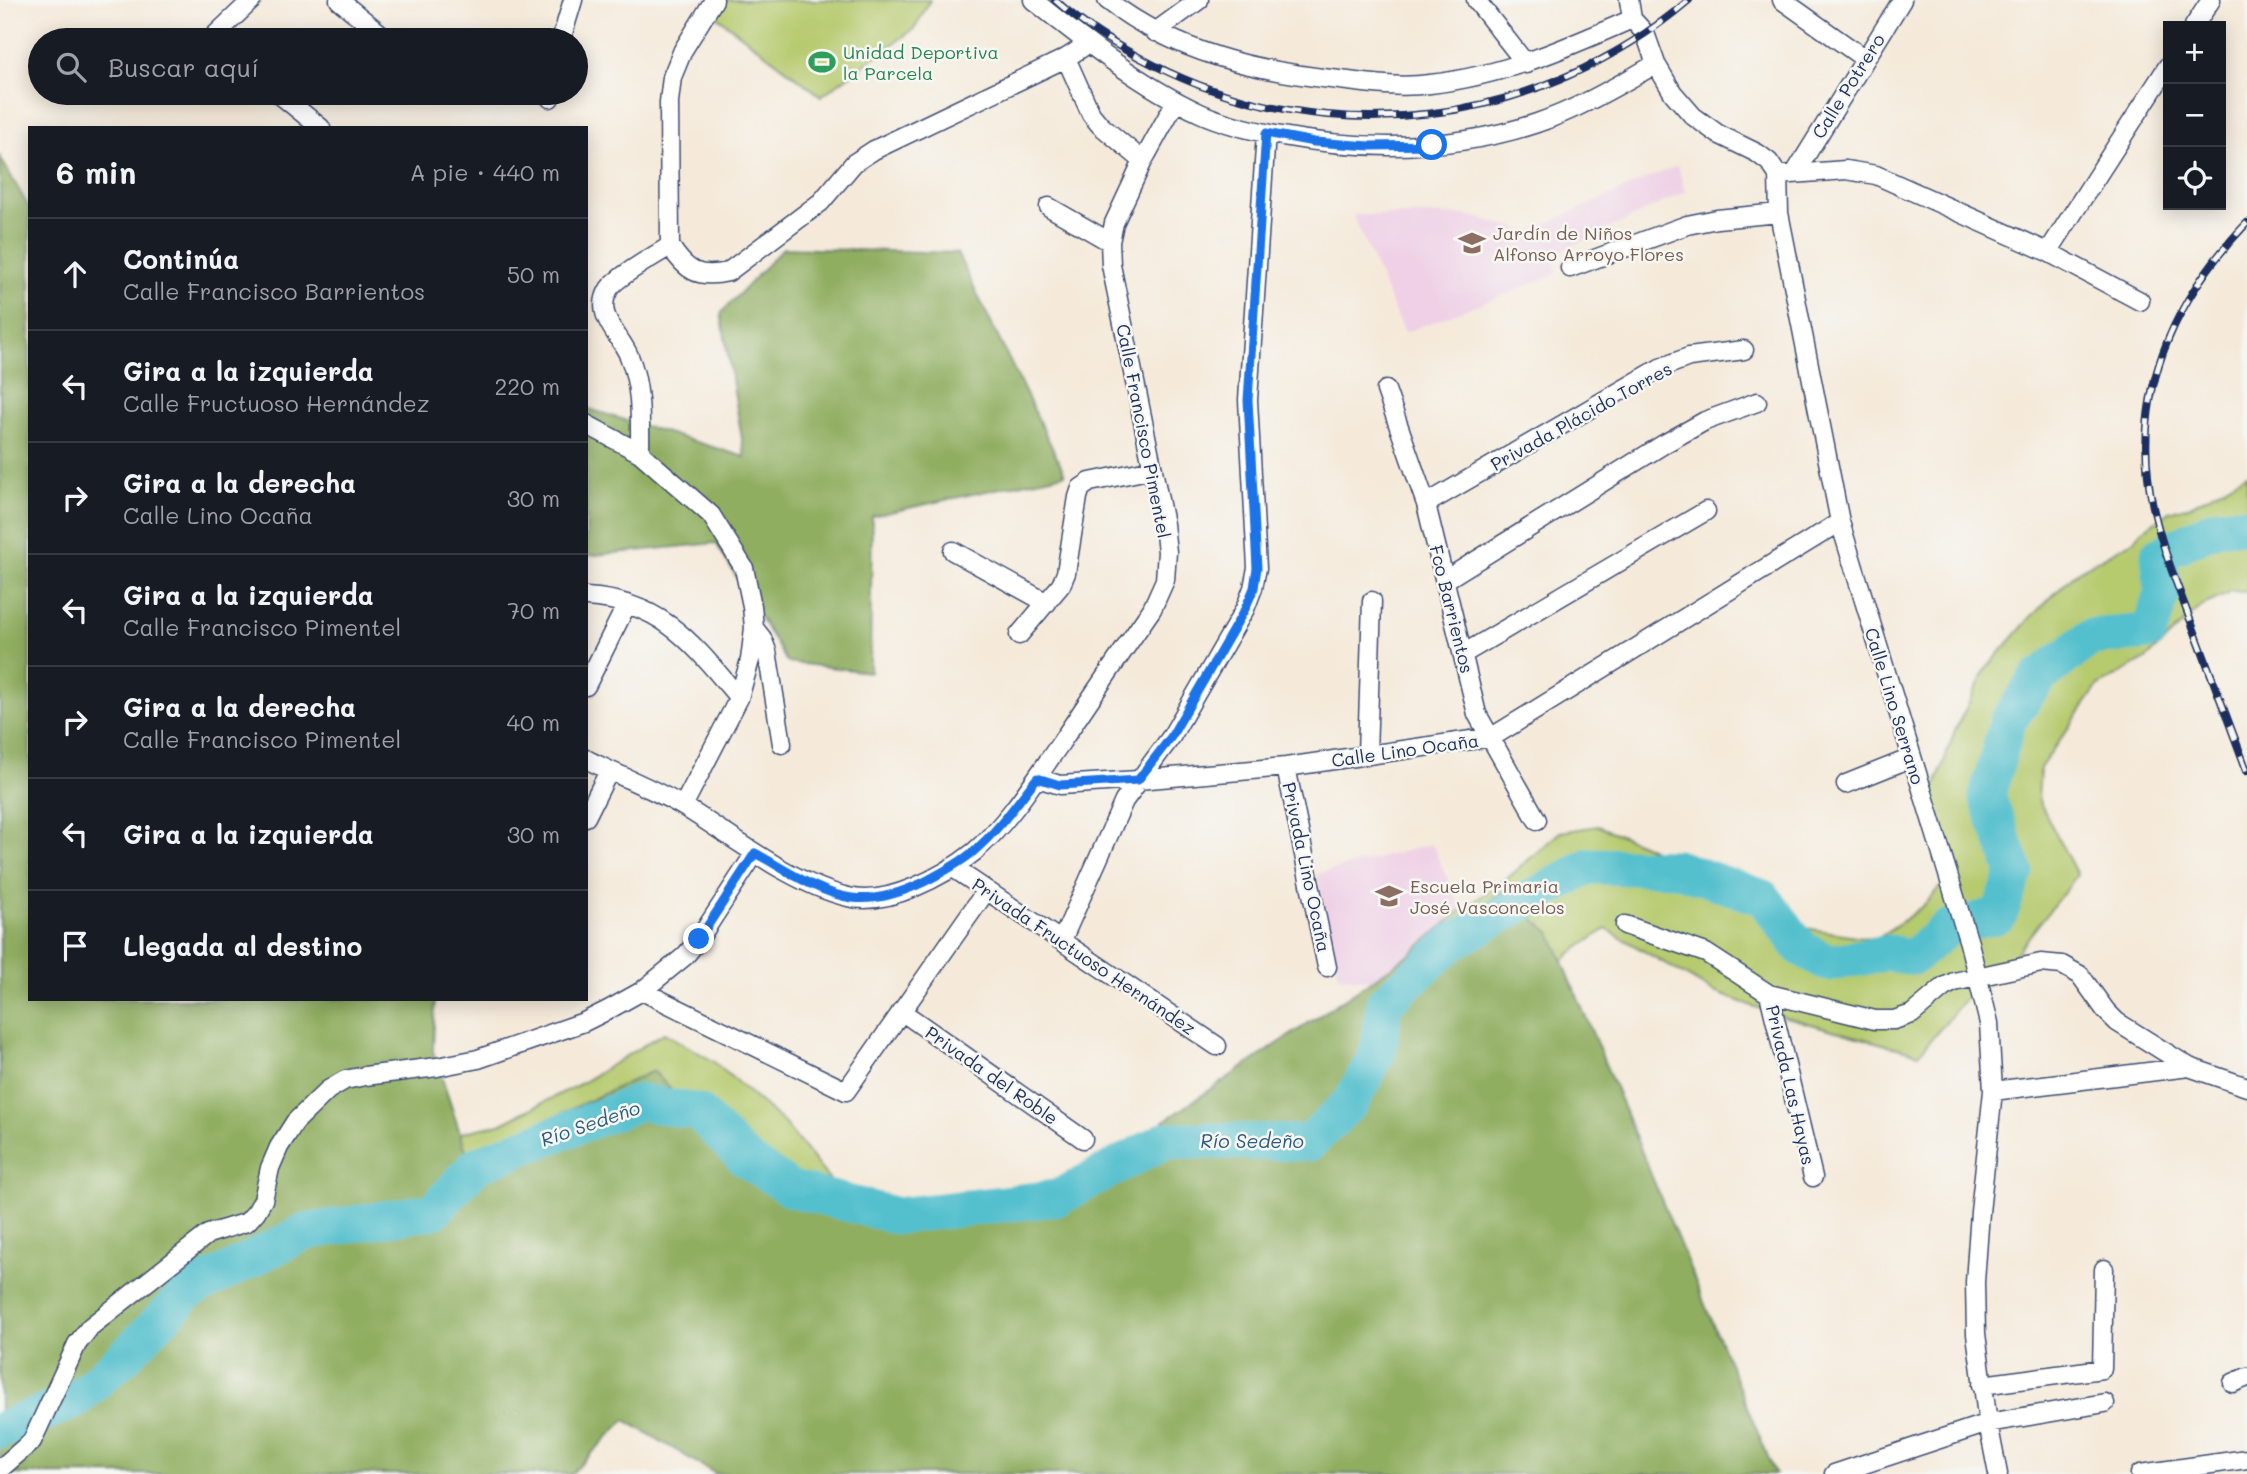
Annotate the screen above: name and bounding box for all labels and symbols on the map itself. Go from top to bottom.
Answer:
street label: Calle Potrero [1806,29,1890,143]
place label: Unidad Deportiva la Parcela [843,40,999,85]
sports icon: Unidad Deportiva la Parcela [807,47,837,77]
route start [1416,129,1447,160]
place label: Jardín de Niños Alfonso Arroyo Flores [1493,221,1684,266]
school or university icon: Jardín de Niños Alfonso Arroyo Flores [1457,228,1487,258]
street label: Calle Francisco Pimentel [1111,322,1177,540]
street label: Privada Plácido Torres [1486,356,1676,476]
street label: Fco Barrientos [1424,542,1480,676]
street label: Calle Lino Serrano [1860,625,1930,788]
street label: Calle Lino Ocaña [1330,728,1480,772]
street label: Privada Lino Ocaña [1277,780,1337,954]
street label: Privada Fructuoso Hernández [968,872,1200,1040]
place label: Escuela Primaria José Vasconcelos [1410,874,1565,919]
school or university icon: Escuela Primaria José Vasconcelos [1374,881,1404,911]
route end [683,923,714,954]
street label: Privada Las Hayas [1761,1003,1821,1167]
street label: Privada del Roble [921,1020,1063,1130]
water label: Río Sedeño [537,1094,643,1152]
water label: Río Sedeño [1200,1128,1304,1153]

